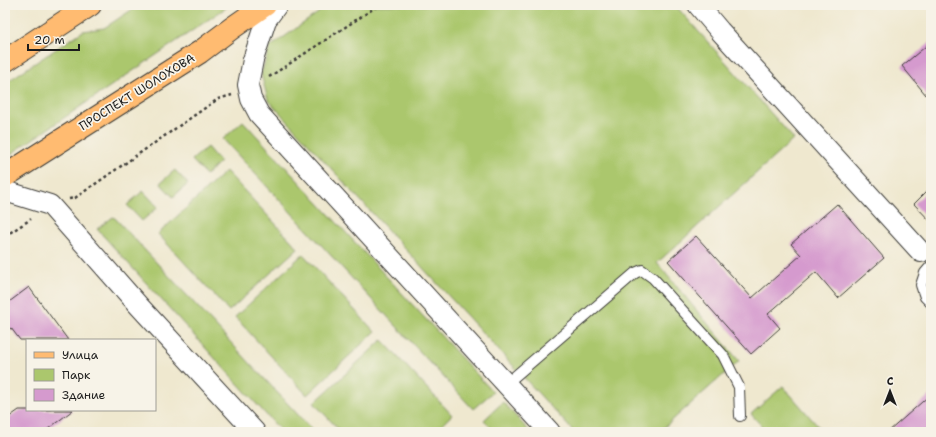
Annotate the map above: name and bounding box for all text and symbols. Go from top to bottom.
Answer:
scale bar [28,26,79,52]
text: 20 m [34,32,65,48]
street label: ПРОСПЕКТ ШОЛОХОВА [76,50,198,134]
legend [26,339,156,411]
text: Улица [62,347,99,363]
text: Парк [62,367,91,383]
north arrow [870,371,910,411]
text: С [887,374,894,389]
text: Здание [62,387,106,403]

